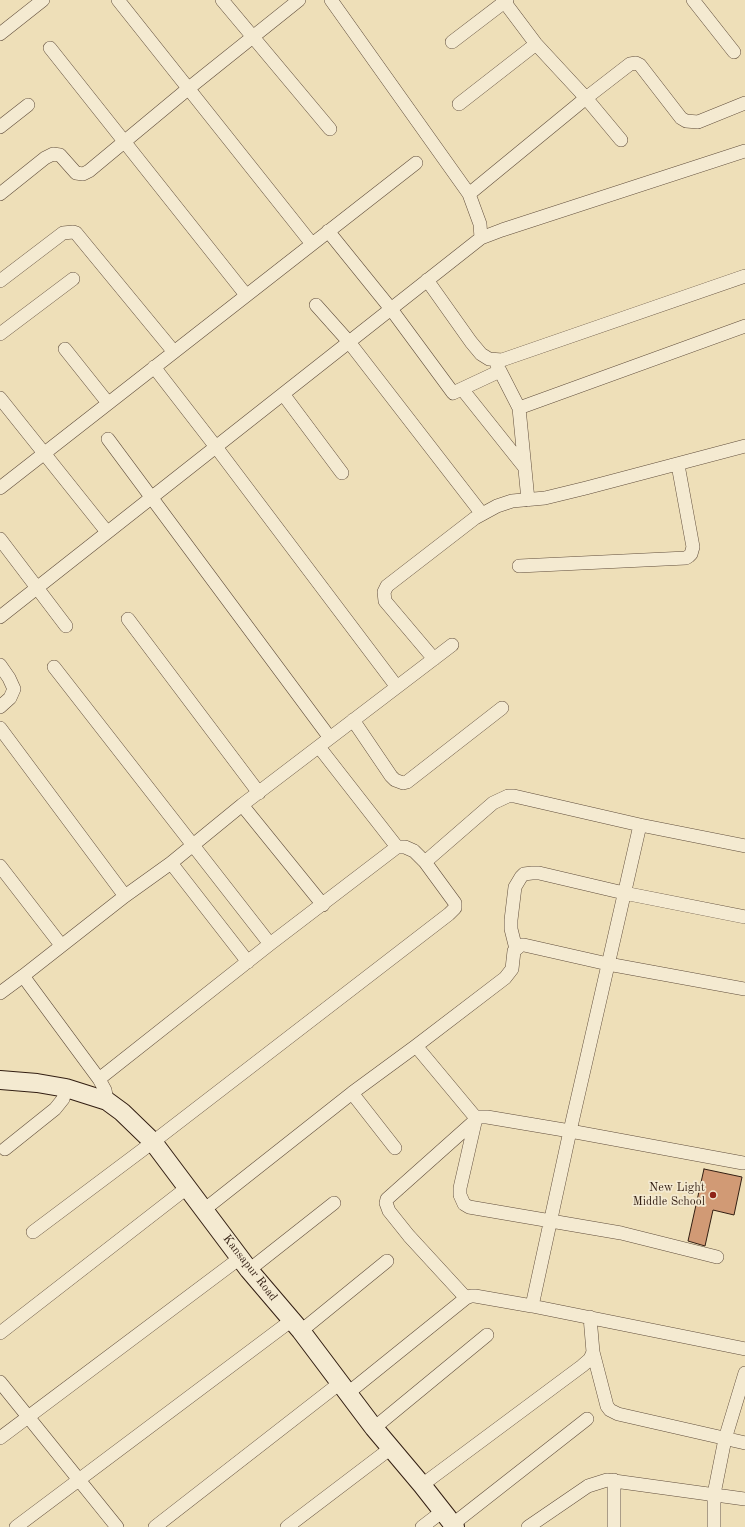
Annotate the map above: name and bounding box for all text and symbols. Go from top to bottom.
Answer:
place label: New Light Middle School [633,1181,705,1209]
marker: New Light Middle School [708,1190,718,1200]
street label: Kansapur Road [220,1232,280,1304]

